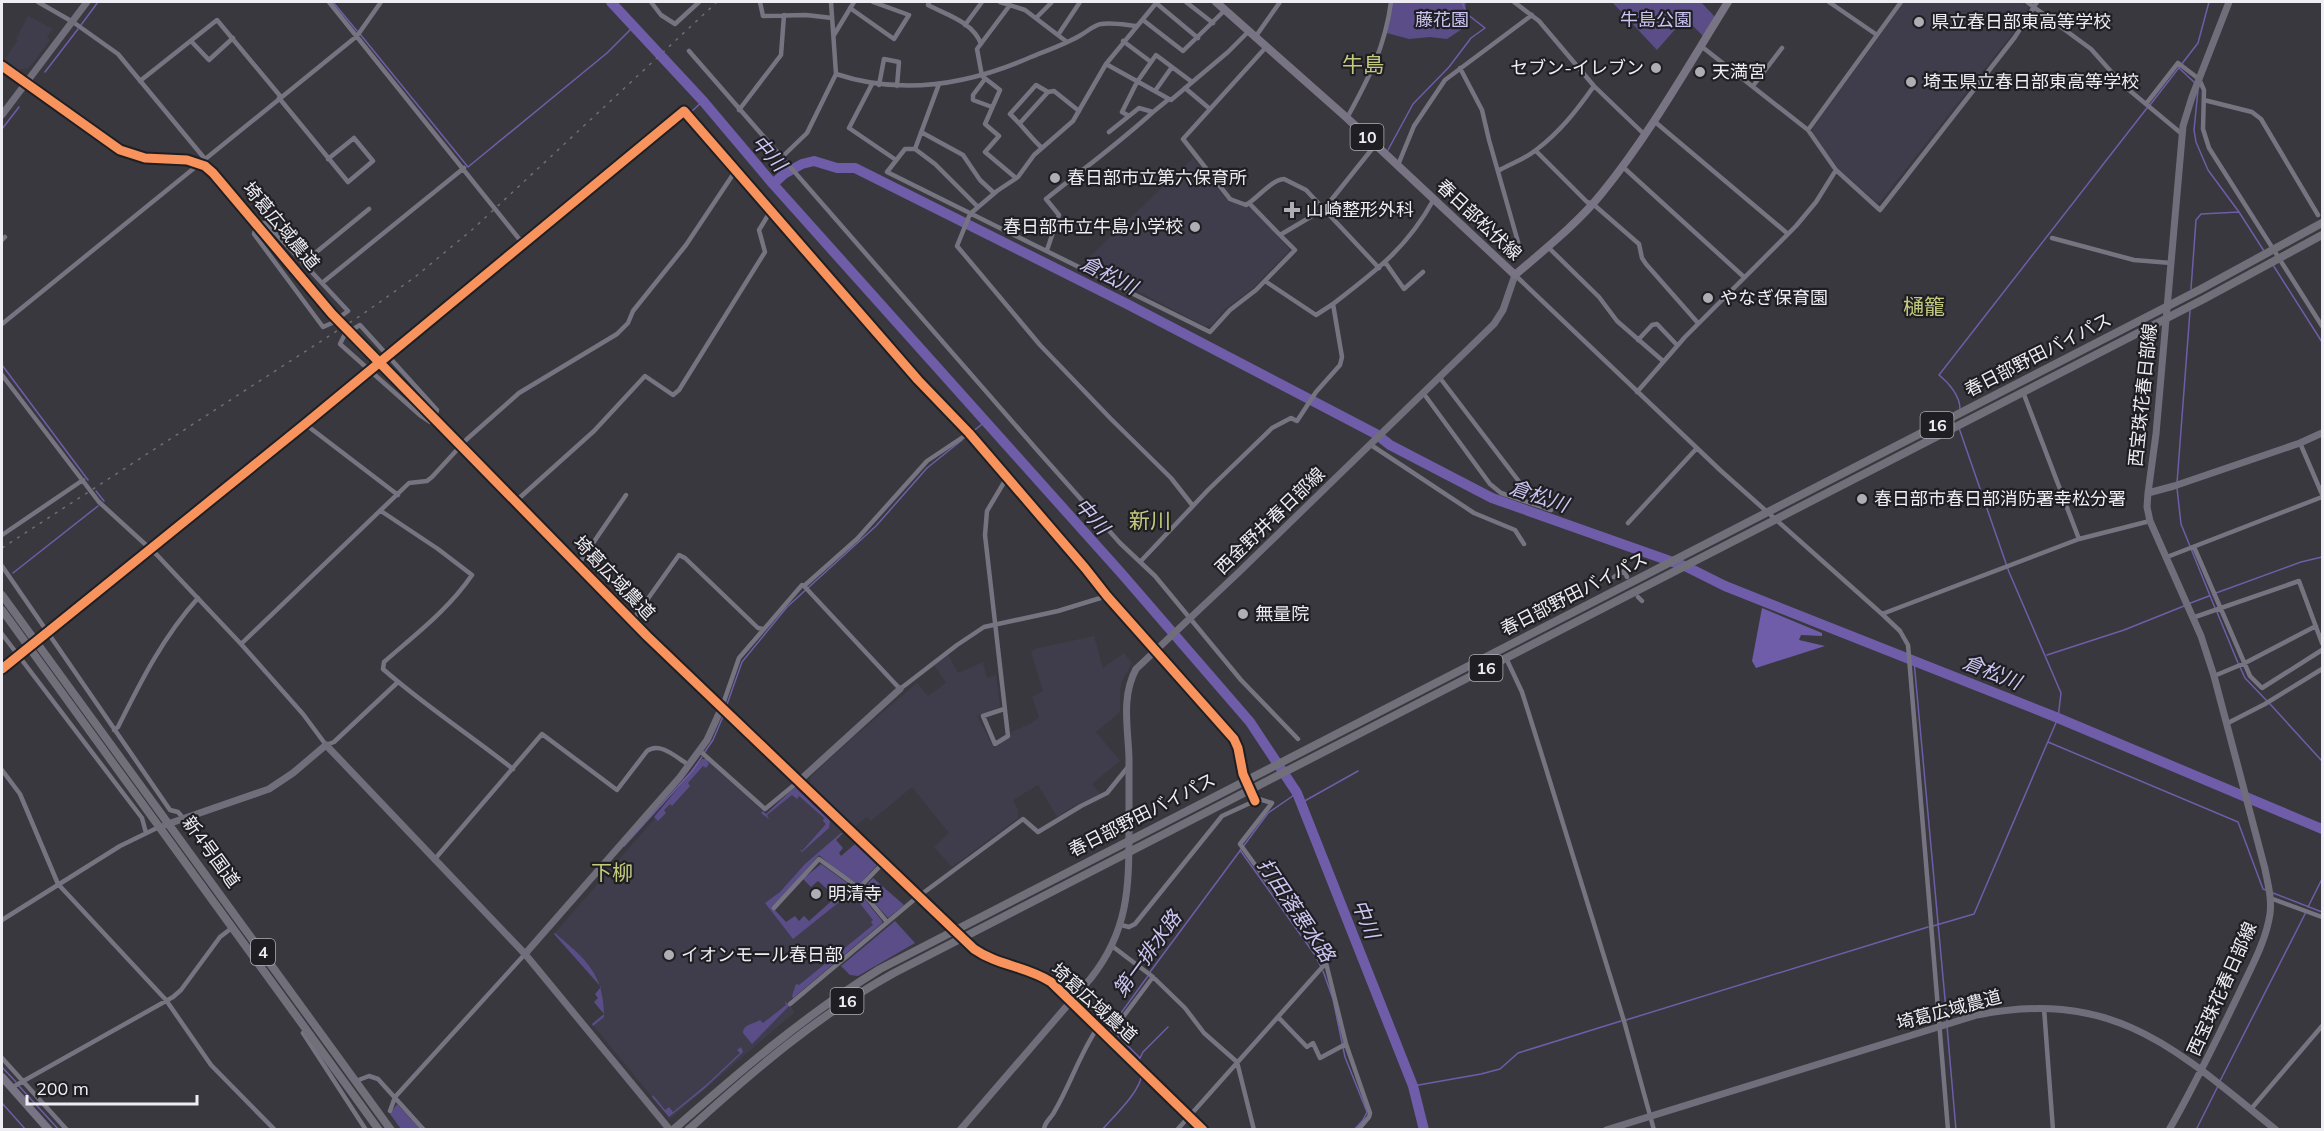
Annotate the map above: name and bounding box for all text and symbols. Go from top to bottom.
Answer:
park label: 藤花園 [1415,8,1469,31]
park label: 牛島公園 [1620,8,1692,31]
place label: 県立春日部東高等学校 [1931,10,2111,33]
marker: 県立春日部東高等学校 [1912,15,1926,29]
district label: 牛島 [1342,51,1384,77]
place label: セブン-イレブン [1510,56,1644,79]
place label: 天満宮 [1712,60,1766,83]
marker: セブン-イレブン [1649,61,1663,75]
marker: 天満宮 [1693,65,1707,79]
place label: 埼玉県立春日部東高等学校 [1923,70,2139,93]
marker: 埼玉県立春日部東高等学校 [1904,75,1918,89]
road number: 10 [1350,124,1384,150]
water label: 中川 [747,129,793,177]
place label: 春日部市立第六保育所 [1067,166,1247,189]
marker: 春日部市立第六保育所 [1048,171,1062,185]
street label: 春日部松伏線 [1432,174,1527,265]
street label: 埼葛広域農道 [238,177,325,274]
place label: 山崎整形外科 [1306,198,1414,221]
marker: 山崎整形外科 [1283,201,1301,219]
place label: 春日部市立牛島小学校 [1003,215,1183,238]
marker: 春日部市立牛島小学校 [1188,220,1202,234]
water label: 倉松川 [1077,250,1143,300]
place label: やなぎ保育園 [1720,286,1828,309]
marker: やなぎ保育園 [1701,291,1715,305]
district label: 樋籠 [1903,293,1945,319]
street label: 春日部野田バイパス [1961,308,2115,401]
street label: 西宝珠花春日部線 [2124,322,2161,468]
road number: 16 [1920,412,1954,438]
street label: 西金野井春日部線 [1210,462,1329,579]
water label: 倉松川 [1507,474,1573,518]
place label: 春日部市春日部消防署幸松分署 [1874,487,2126,510]
water label: 中川 [1070,492,1116,540]
marker: 春日部市春日部消防署幸松分署 [1855,492,1869,506]
district label: 新川 [1129,507,1171,533]
street label: 埼葛広域農道 [569,531,660,624]
street label: 春日部野田バイパス [1497,547,1651,640]
place label: 無量院 [1255,602,1309,625]
marker: 無量院 [1236,607,1250,621]
water label: 倉松川 [1960,649,2027,695]
road number: 16 [1470,655,1502,681]
street label: 春日部野田バイパス [1065,768,1219,861]
street label: 新4号国道 [178,811,245,892]
water label: 打田落悪水路 [1252,853,1341,968]
district label: 下柳 [591,859,633,885]
place label: 明清寺 [828,882,882,905]
marker: 明清寺 [809,887,823,901]
water label: 中川 [1347,896,1386,944]
water label: 第一排水路 [1107,904,1187,1002]
street label: 西宝珠花春日部線 [2182,918,2261,1059]
road number: 4 [251,939,275,965]
place label: イオンモール春日部 [681,943,843,966]
marker: イオンモール春日部 [662,948,676,962]
street label: 埼葛広域農道 [1047,958,1142,1047]
street label: 埼葛広域農道 [1894,984,2004,1035]
road number: 16 [830,988,864,1014]
scale bar [27,1068,196,1106]
text: 200 m [36,1077,89,1100]

